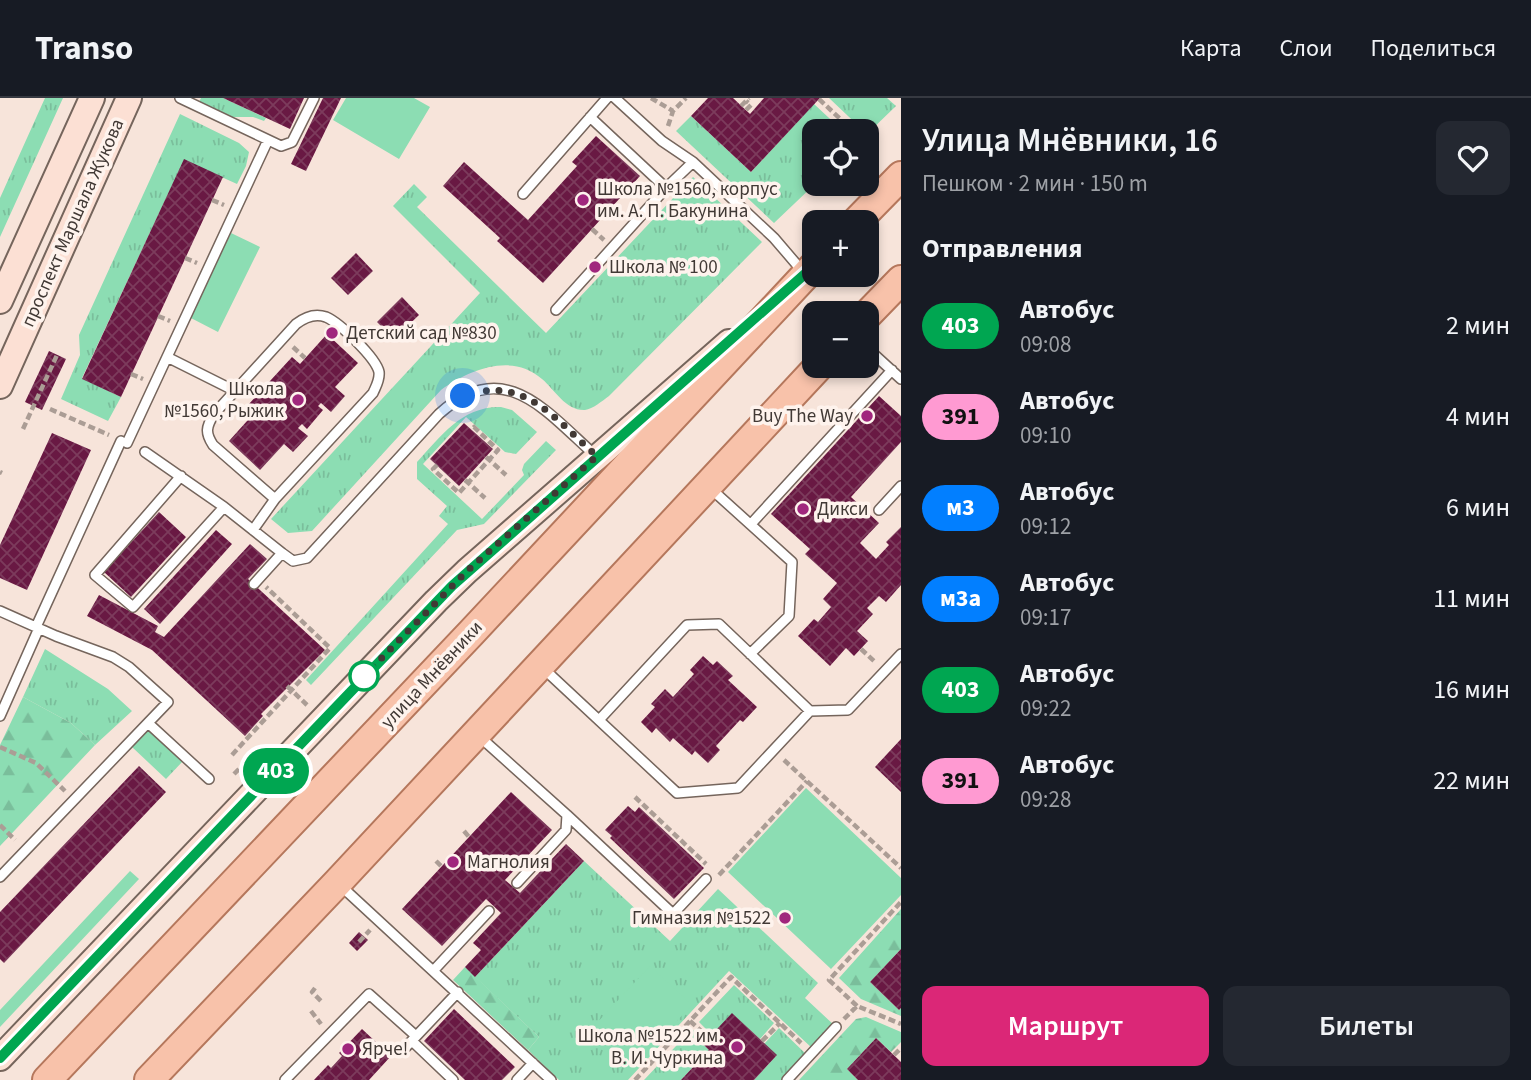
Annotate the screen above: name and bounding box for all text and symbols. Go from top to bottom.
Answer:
text: Transo [35,25,133,72]
text: Карта [1180,31,1242,66]
text: Слои [1280,31,1333,66]
text: Поделиться [1371,31,1496,66]
street label: проспект Маршала Жукова [15,114,131,332]
text: Улица Мнёвники, 16 [922,117,1218,164]
map controls [802,119,879,378]
button: locate [802,119,879,196]
button: heart [1436,121,1510,195]
text: Пешком · 2 мин · 150 m [922,167,1148,200]
place label: Школа №1560, корпус им. А. П. Бакунина [597,176,778,225]
marker: Школа №1560, корпус им. А. П. Бакунина [575,192,591,208]
button: + [802,210,879,287]
text: Отправления [922,230,1082,267]
place label: Школа № 100 [609,254,718,281]
marker: Школа № 100 [587,259,603,275]
text: Автобус [1020,291,1114,328]
button: − [802,301,879,378]
text: 2 мин [1446,307,1510,344]
text: 403 [941,308,980,343]
place label: Детский сад №830 [346,320,497,347]
marker: Детский сад №830 [324,325,340,341]
text: 09:08 [1020,328,1071,361]
place label: Школа №1560, Рыжик [164,376,285,425]
your location [445,378,480,413]
text: Автобус [1020,382,1114,419]
marker: Школа №1560, Рыжик [290,392,306,408]
text: 4 мин [1446,398,1510,435]
text: 391 [941,399,980,434]
place label: Buy The Way [752,403,853,430]
marker: Buy The Way [859,408,875,424]
text: 09:10 [1020,419,1071,452]
text: Автобус [1020,473,1114,510]
text: 6 мин [1446,489,1510,526]
text: м3 [946,490,975,525]
place label: Дикси [817,496,868,523]
marker: Дикси [795,501,811,517]
text: 09:12 [1020,510,1071,543]
text: Автобус [1020,564,1114,601]
text: 11 мин [1433,580,1510,617]
text: м3а [940,581,981,616]
text: 09:17 [1020,601,1071,634]
street label: улица Мнёвники [375,615,489,735]
text: Автобус [1020,655,1114,692]
unlabelled marker [349,661,379,691]
text: 16 мин [1433,671,1510,708]
text: 403 [941,672,980,707]
text: 09:22 [1020,692,1071,725]
text: Автобус [1020,746,1114,783]
line badge: 403 [236,748,316,794]
text: 403 [257,753,295,788]
text: 22 мин [1433,762,1510,799]
text: 391 [941,763,980,798]
text: 09:28 [1020,783,1071,816]
place label: Магнолия [467,849,550,876]
marker: Магнолия [445,854,461,870]
place label: Гимназия №1522 [632,905,771,932]
marker: Гимназия №1522 [777,910,793,926]
button: Маршрут [922,986,1209,1066]
button: Билеты [1223,986,1510,1066]
place label: Школа №1522 им. В. И. Чуркина [577,1023,723,1072]
place label: Ярче! [362,1036,408,1063]
marker: Школа №1522 им. В. И. Чуркина [729,1039,745,1055]
marker: Ярче! [340,1041,356,1057]

